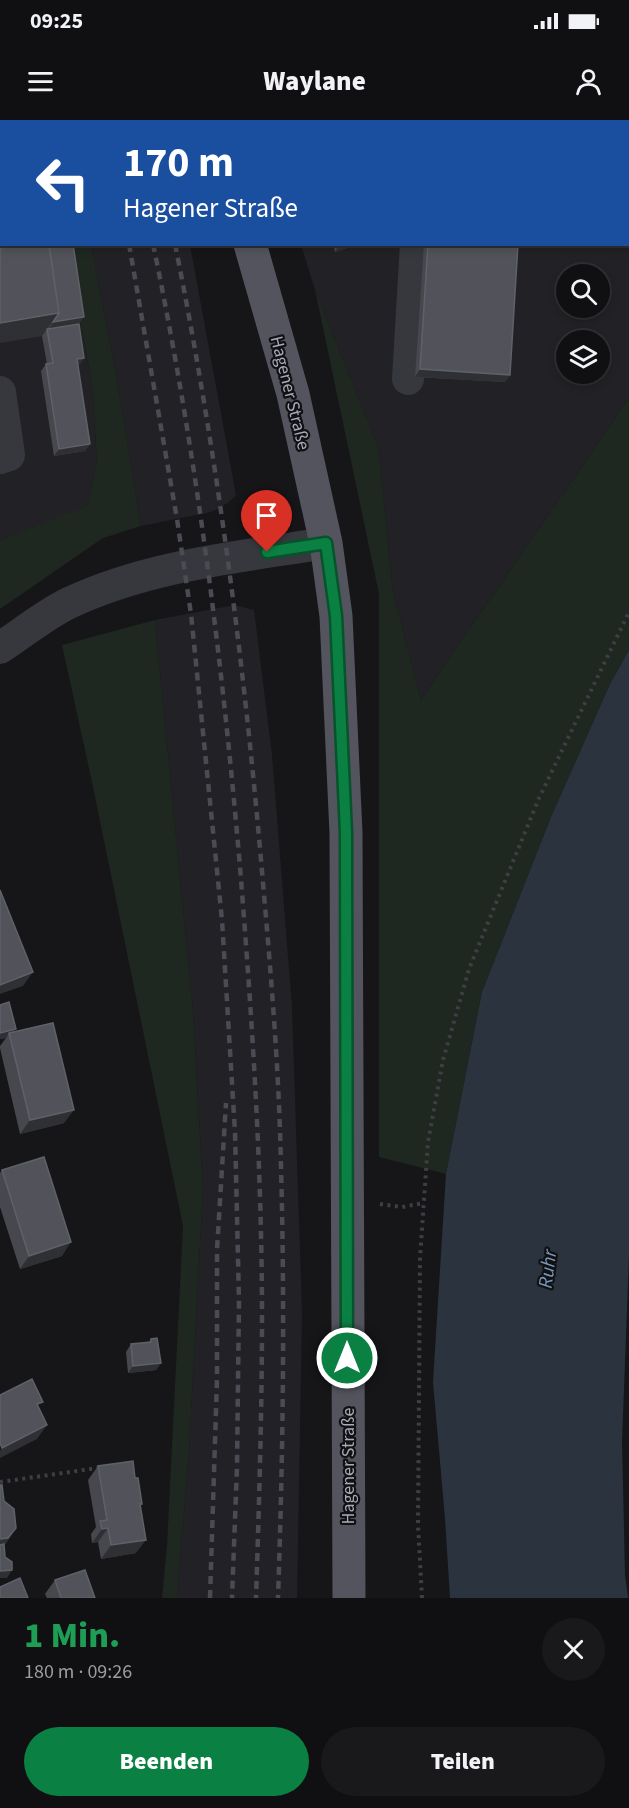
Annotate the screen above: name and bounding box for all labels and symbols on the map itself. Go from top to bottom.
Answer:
street label: Hagener Straße [264,333,316,453]
pin [241,490,292,552]
water label: Ruhr [532,1247,564,1290]
position arrow [315,1326,379,1390]
street label: Hagener Straße [336,1408,361,1524]

